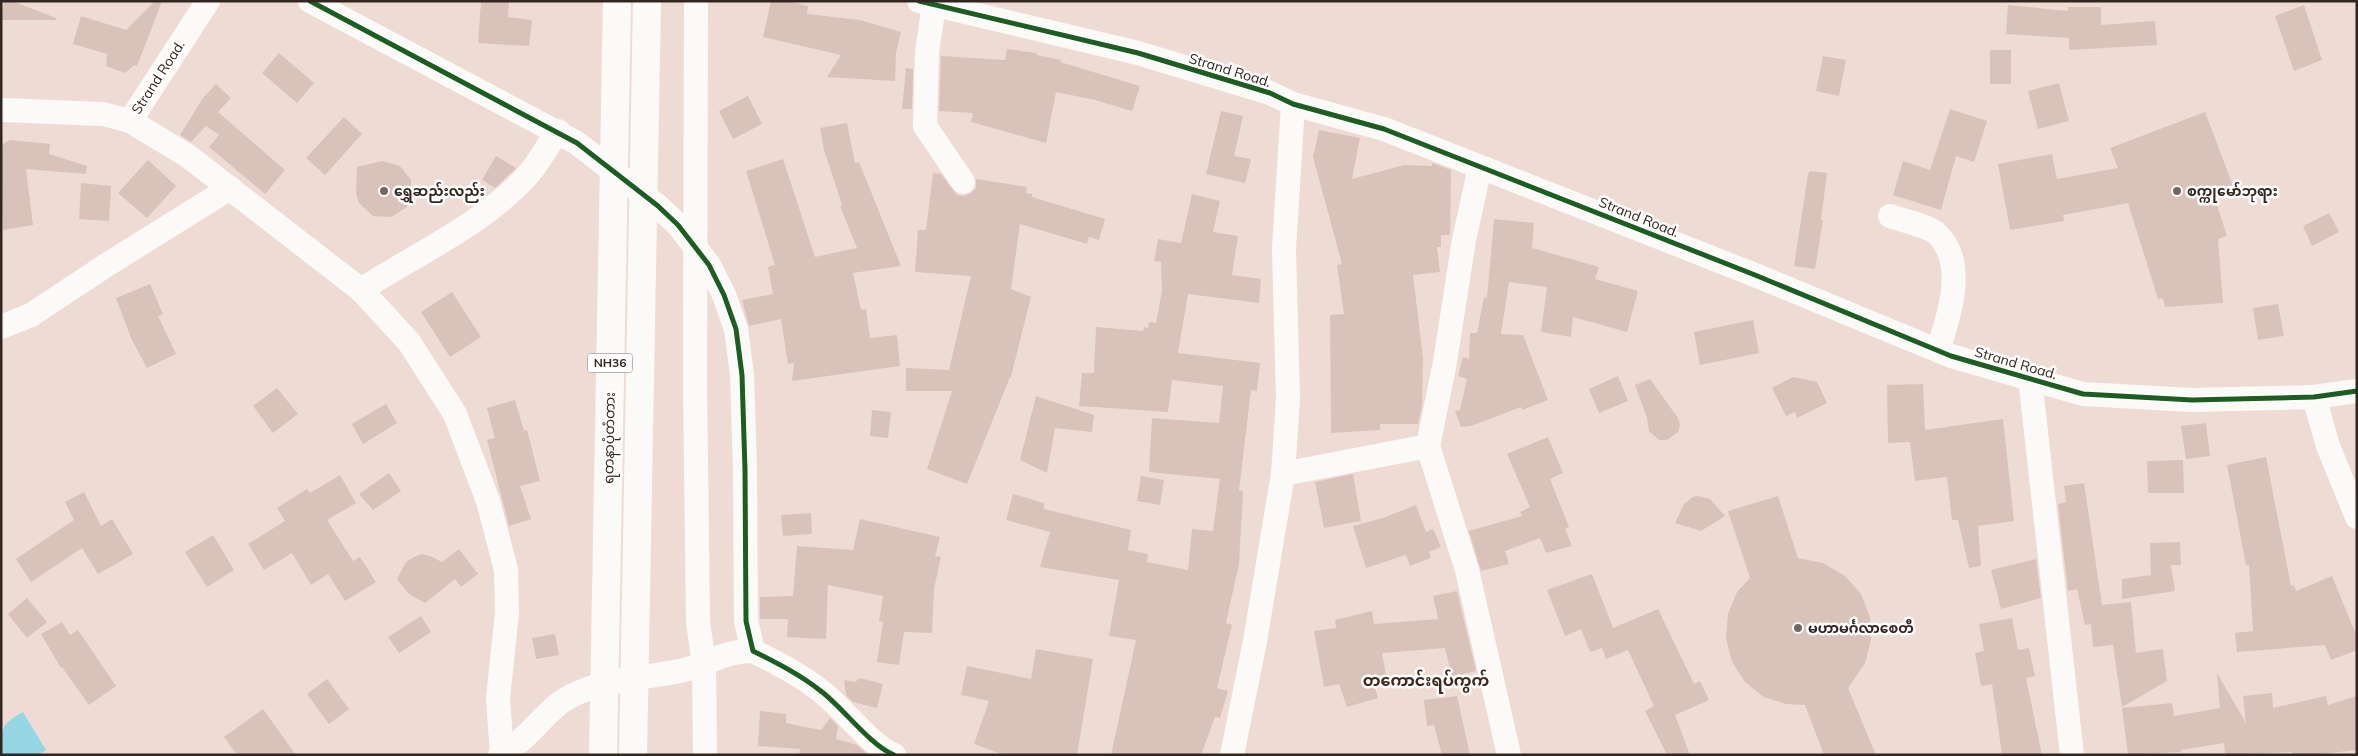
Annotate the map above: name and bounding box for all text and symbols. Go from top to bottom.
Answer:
street label: Strand Road. [127,37,189,117]
street label: Strand Road. [1187,49,1273,91]
place label: ရွှေဆည်းလည်း [394,181,485,203]
place label: စက္ကုမော်ဘုရား [2187,181,2278,203]
marker: ရွှေဆည်းလည်း [378,185,390,197]
marker: စက္ကုမော်ဘုရား [2171,185,2183,197]
street label: Strand Road. [1596,193,1682,241]
street label: Strand Road. [1973,343,2059,383]
road number: NH36 [588,353,632,372]
street label: ရတနာပုံတံတား [599,392,622,484]
place label: မဟာမင်္ဂလာစေတီ [1808,618,1914,637]
marker: မဟာမင်္ဂလာစေတီ [1792,622,1804,634]
district label: တကောင်းရပ်ကွက် [1363,669,1490,694]

